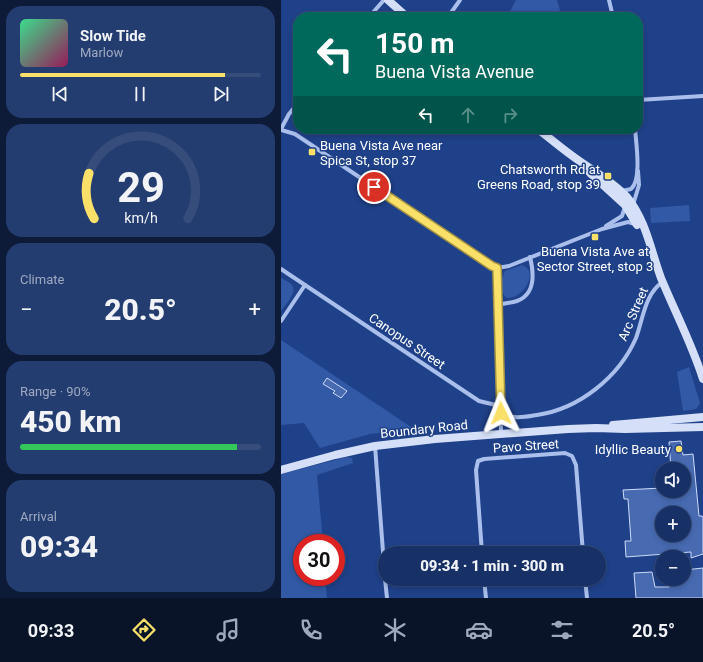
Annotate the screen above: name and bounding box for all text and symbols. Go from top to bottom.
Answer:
text: Slow Tide [80,27,146,45]
text: 150 m [375,27,454,60]
icon: left [309,28,361,80]
text: Marlow [80,45,123,60]
text: Buena Vista Avenue [375,61,534,82]
icon: previous [49,83,71,105]
icon: pause [129,83,151,105]
icon: next [210,83,232,105]
icon: left [415,104,437,126]
icon: ahead [457,104,479,126]
icon: right [499,104,521,126]
place label: Buena Vista Ave near Spica St, stop 37 [320,138,443,168]
marker: Buena Vista Ave near Spica St, stop 37 [307,147,317,157]
text: 29 [117,162,164,211]
place label: Chatsworth Rd at Greens Road, stop 39 [477,162,600,192]
pin [357,170,391,204]
marker: Chatsworth Rd at Greens Road, stop 39 [603,171,613,181]
icon: arrive [363,176,385,198]
text: km/h [124,209,157,225]
marker: Buena Vista Ave at Sector Street, stop 3 [590,232,600,242]
place label: Buena Vista Ave at Sector Street, stop 3 [537,244,653,274]
text: Climate [20,272,64,287]
street label: Arc Street [615,285,651,343]
text: 20.5° [104,292,177,327]
text: − [20,297,33,322]
text: + [249,297,261,322]
street label: Canopus Street [366,310,448,372]
text: Range · 90% [20,384,90,399]
position arrow [480,392,522,434]
text: 450 km [20,404,122,439]
street label: Boundary Road [379,417,469,441]
street label: Pavo Street [492,436,560,456]
place label: Idyllic Beauty [595,442,671,457]
marker: Idyllic Beauty [674,444,684,454]
map controls [655,462,691,586]
button: sound [655,462,691,498]
button: + [655,506,691,542]
text: Arrival [20,509,57,524]
text: 09:34 [20,529,98,564]
speed limit sign: 30 [293,534,345,586]
button: − [655,550,691,586]
text: 09:34 · 1 min · 300 m [420,557,564,575]
icon: directions [130,616,158,644]
icon: music [214,616,242,644]
icon: phone [297,616,325,644]
icon: climate [381,616,409,644]
icon: car [465,616,493,644]
icon: filters [548,616,576,644]
text: 09:33 [28,620,74,641]
text: 20.5° [632,620,675,641]

